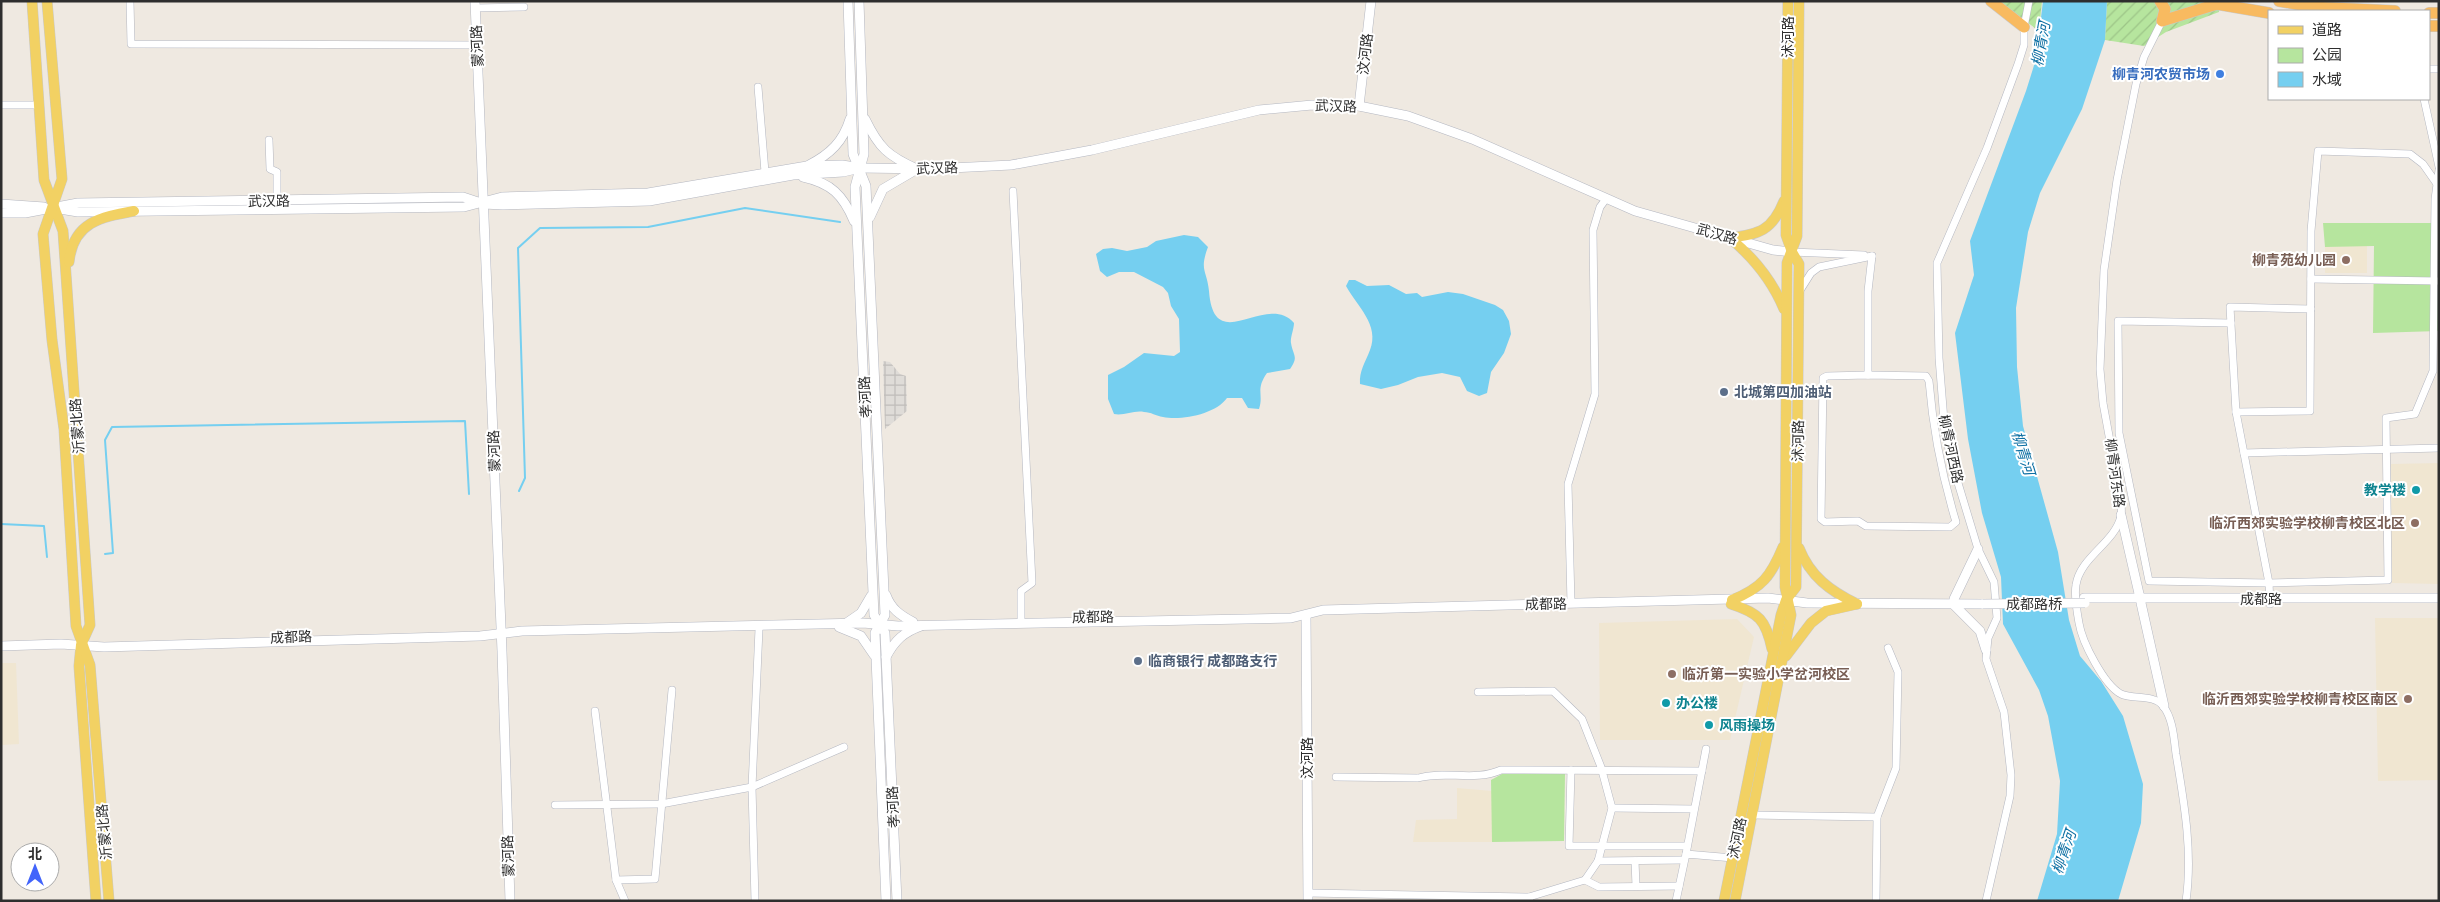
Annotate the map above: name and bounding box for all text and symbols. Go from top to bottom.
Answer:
legend [2268,10,2430,100]
street label: 沭河路 [1779,16,1797,58]
water label: 柳青河 [2027,17,2055,68]
text: 道路 [2312,20,2342,40]
street label: 蒙河路 [467,25,487,67]
street label: 汶河路 [1354,32,1376,76]
text: 公园 [2312,45,2342,65]
place label: 柳青河农贸市场 [2112,65,2210,83]
marker: 柳青河农贸市场 [2214,68,2226,80]
text: 水域 [2312,70,2342,90]
street label: 武汉路 [1315,96,1357,116]
street label: 武汉路 [916,158,958,178]
street label: 武汉路 [248,192,290,210]
street label: 武汉路 [1694,220,1740,248]
place label: 柳青苑幼儿园 [2252,251,2336,269]
marker: 柳青苑幼儿园 [2340,254,2352,266]
street label: 孝河路 [855,376,875,418]
place label: 北城第四加油站 [1734,383,1832,401]
marker: 北城第四加油站 [1718,386,1730,398]
street label: 沂蒙北路 [66,397,88,455]
street label: 柳青河西路 [1935,413,1967,485]
street label: 沭河路 [1789,420,1807,462]
water label: 柳青河 [2007,429,2040,480]
street label: 蒙河路 [484,430,504,472]
street label: 柳青河东路 [2101,437,2129,509]
place label: 教学楼 [2364,481,2406,499]
marker: 教学楼 [2410,484,2422,496]
place label: 临沂西郊实验学校柳青校区北区 [2209,514,2405,532]
marker: 临沂西郊实验学校柳青校区北区 [2409,517,2421,529]
street label: 成都路 [2240,590,2282,608]
street label: 成都路 [1525,595,1567,613]
street label: 成都路桥 [2006,595,2062,613]
street label: 成都路 [1072,608,1114,626]
street label: 成都路 [270,627,312,647]
place label: 临商银行 成都路支行 [1148,652,1277,670]
marker: 临商银行 成都路支行 [1132,655,1144,667]
place label: 临沂第一实验小学岔河校区 [1682,665,1850,683]
marker: 临沂第一实验小学岔河校区 [1666,668,1678,680]
place label: 临沂西郊实验学校柳青校区南区 [2202,690,2398,708]
marker: 临沂西郊实验学校柳青校区南区 [2402,693,2414,705]
place label: 办公楼 [1676,694,1718,712]
marker: 办公楼 [1660,697,1672,709]
place label: 风雨操场 [1719,716,1775,734]
marker: 风雨操场 [1703,719,1715,731]
street label: 汶河路 [1298,737,1316,779]
street label: 孝河路 [883,786,903,828]
street label: 沂蒙北路 [93,803,115,861]
street label: 沭河路 [1724,816,1750,860]
water label: 柳青河 [2047,825,2082,877]
street label: 蒙河路 [498,835,518,877]
north arrow [10,842,60,892]
text: 北 [28,845,42,863]

